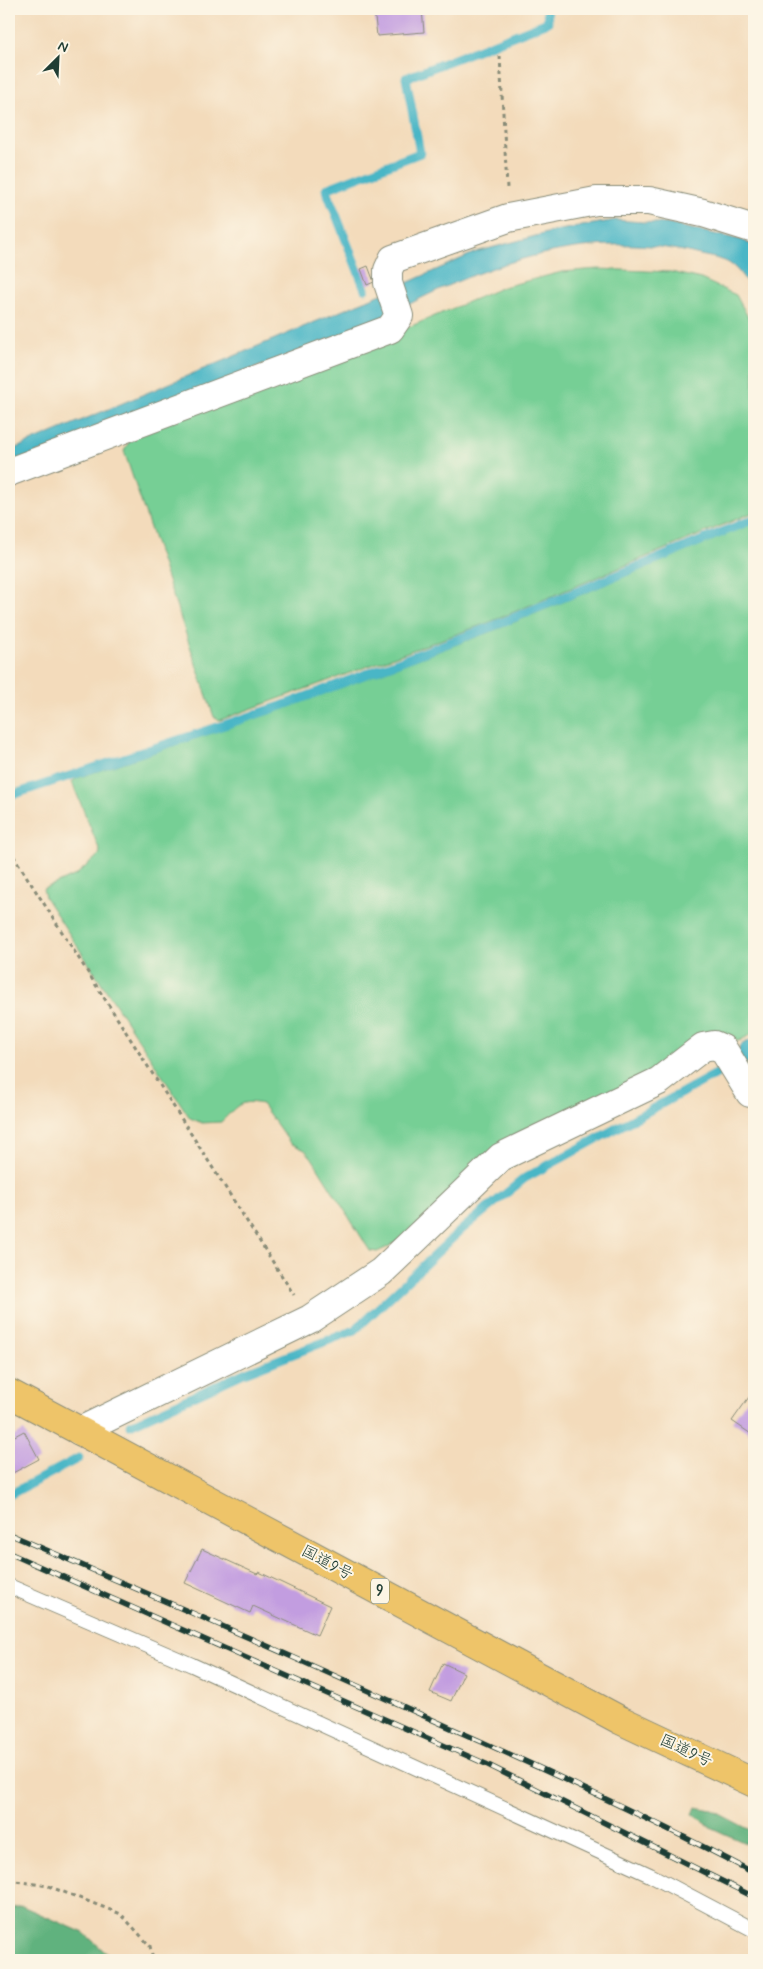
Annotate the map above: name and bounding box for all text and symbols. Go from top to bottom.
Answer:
north arrow [32,32,82,82]
text: N [55,37,71,57]
street label: 国道9号 [297,1541,357,1585]
road number: 9 [371,1578,389,1604]
street label: 国道9号 [656,1730,716,1772]

